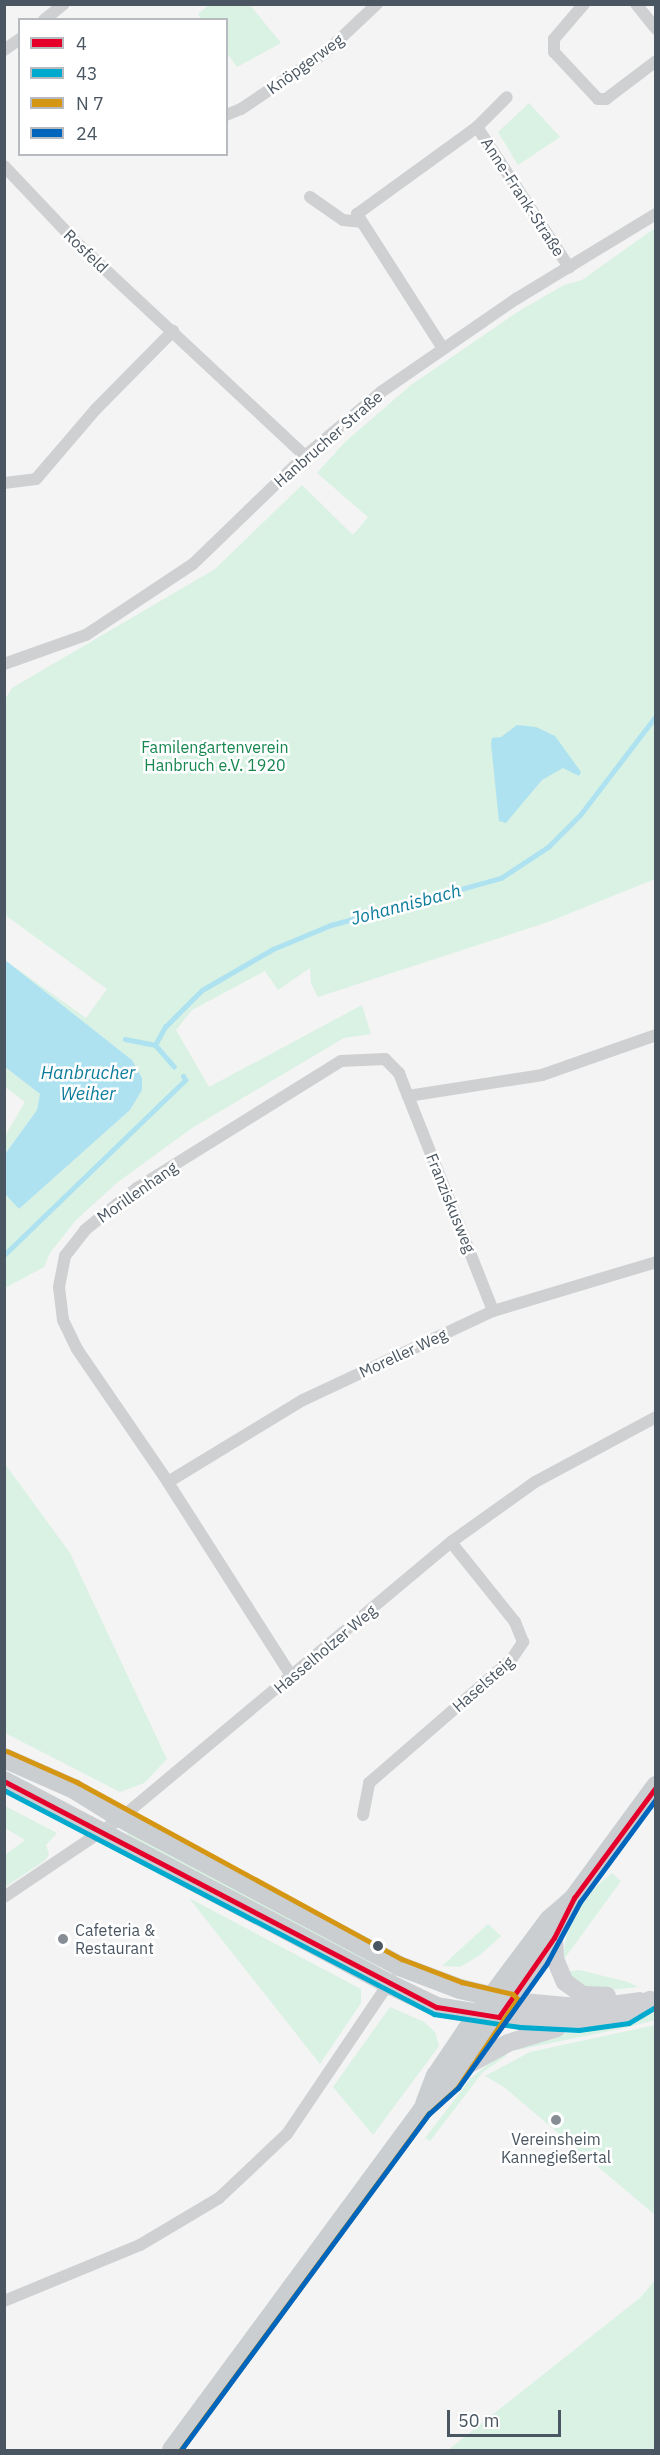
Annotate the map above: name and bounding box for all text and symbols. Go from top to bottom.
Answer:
legend [18,18,228,156]
street label: Knöpgerweg [263,30,347,98]
text: 4 [76,32,87,55]
text: 43 [76,62,98,85]
text: N 7 [76,92,104,115]
text: 24 [76,122,98,145]
street label: Anne-Frank-Straße [477,134,569,260]
street label: Rosfeld [60,225,112,277]
street label: Hanbrucher Straße [270,387,386,491]
park label: Familengartenverein Hanbruch e.V. 1920 [141,737,289,775]
water label: Johannisbach [349,880,463,930]
water label: Hanbrucher Weiher [41,1063,135,1106]
street label: Franziskusweg [422,1150,480,1256]
street label: Morillenhang [93,1157,181,1227]
street label: Moreller Weg [356,1324,450,1382]
street label: Hasselholzer Weg [270,1601,380,1697]
street label: Haselsteig [448,1652,518,1716]
place label: Cafeteria & Restaurant [75,1920,155,1958]
marker: Cafeteria & Restaurant [56,1932,70,1946]
unlabelled marker [372,1940,384,1952]
marker: Vereinsheim Kannegießertal [549,2113,563,2127]
place label: Vereinsheim Kannegießertal [501,2129,611,2167]
scale bar [450,2398,564,2436]
text: 50 m [458,2409,500,2432]

